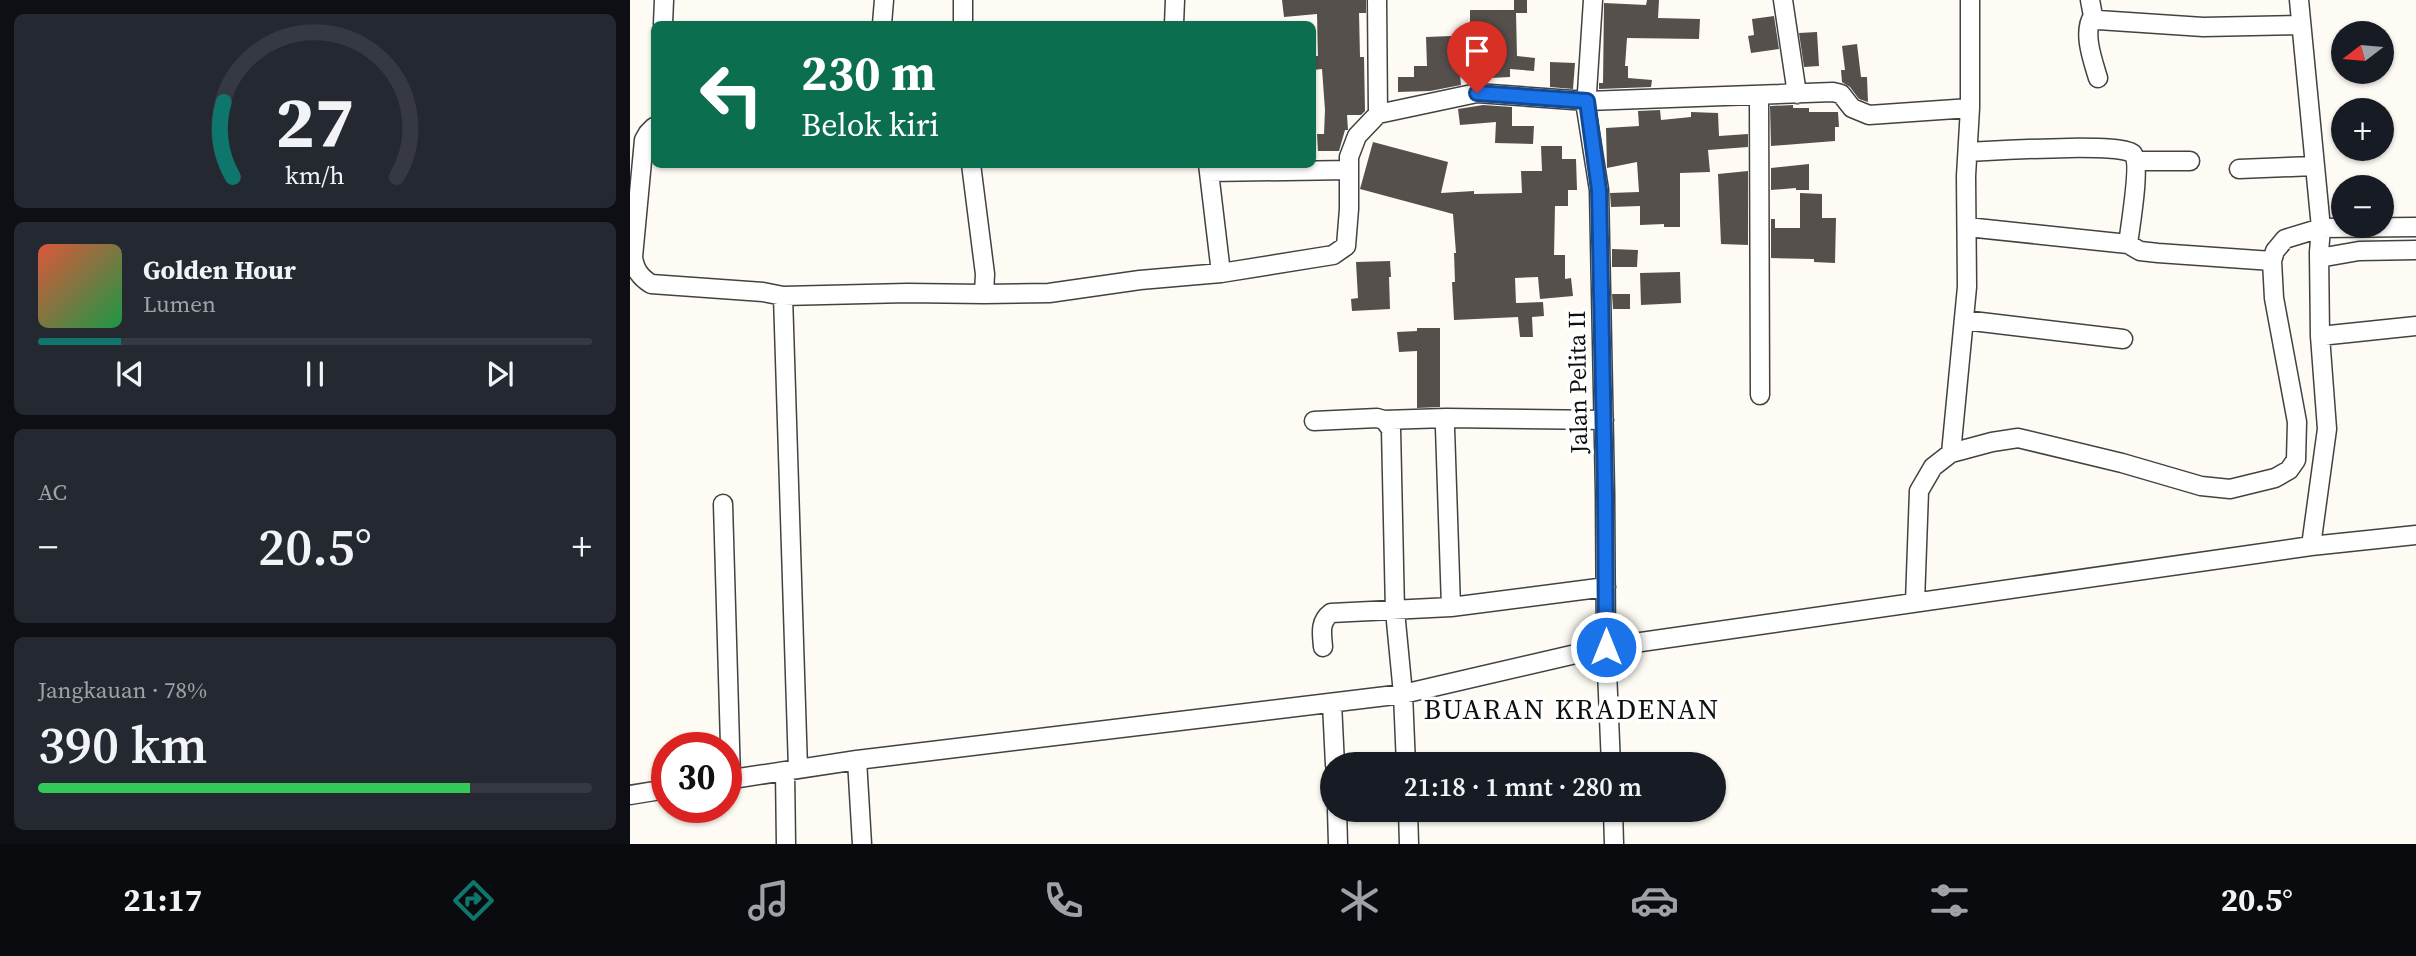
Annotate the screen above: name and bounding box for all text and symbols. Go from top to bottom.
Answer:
pin [1447,21,1507,93]
north arrow [2331,21,2394,84]
map controls [2331,21,2394,238]
icon: arrive [1458,32,1496,70]
text: 230 m [801,39,936,106]
icon: left [686,49,777,140]
text: 27 [276,72,354,171]
button: + [2331,98,2394,161]
text: Belok kiri [801,103,939,147]
text: km/h [285,158,345,192]
button: − [2331,175,2394,238]
text: Golden Hour [143,252,296,288]
text: Lumen [143,288,216,320]
street label: Jalan Pelita II [1560,310,1595,455]
icon: previous [111,355,149,393]
icon: pause [296,355,334,393]
icon: next [481,355,519,393]
text: AC [38,476,67,508]
text: 20.5° [258,511,372,582]
text: − [38,521,58,573]
text: + [572,521,592,573]
position arrow [1569,610,1643,684]
text: Jangkauan · 78% [38,674,207,706]
district label: BUARAN KRADENAN [1424,690,1720,728]
text: 390 km [38,709,207,780]
speed limit sign: 30 [651,732,742,823]
text: 21:18 · 1 mnt · 280 m [1404,769,1642,805]
icon: directions [449,876,498,925]
icon: music [744,876,793,925]
icon: phone [1039,876,1088,925]
icon: climate [1335,876,1384,925]
icon: car [1630,876,1679,925]
icon: filters [1925,876,1974,925]
text: 21:17 [123,878,202,922]
text: 20.5° [2221,878,2293,922]

